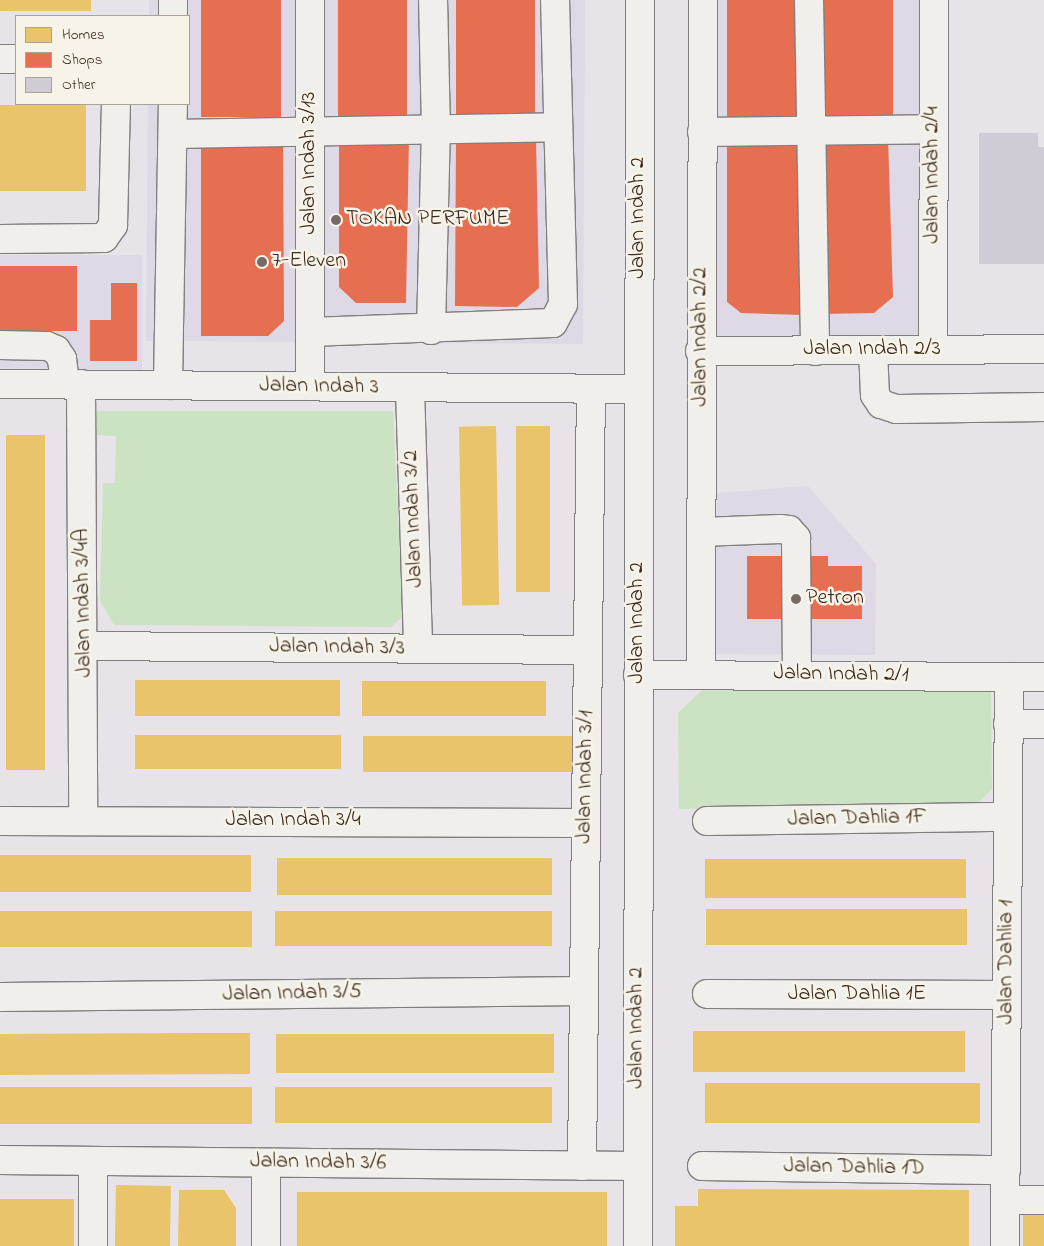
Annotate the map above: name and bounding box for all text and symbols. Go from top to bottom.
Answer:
legend [15,15,190,105]
text: Homes [62,24,105,46]
text: Shops [62,49,102,71]
text: Other [62,74,95,96]
street label: Jalan Indah 3/13 [297,92,323,234]
street label: Jalan Indah 2/4 [920,106,946,244]
street label: Jalan Indah 2 [626,157,652,279]
place label: TOKAN PERFUME [346,207,509,233]
marker: TOKAN PERFUME [330,214,342,226]
place label: 7-Eleven [272,249,346,275]
marker: 7-Eleven [256,256,268,268]
street label: Jalan Indah 2/2 [688,267,714,407]
street label: Jalan Indah 2/3 [803,337,941,363]
street label: Jalan Indah 3 [259,373,379,401]
street label: Jalan Indah 3/2 [398,450,430,588]
street label: Jalan Indah 3/4A [69,528,99,678]
street label: Jalan Indah 2 [625,562,651,684]
place label: Petron [806,586,864,612]
marker: Petron [790,593,802,605]
street label: Jalan Indah 3/3 [269,634,405,662]
street label: Jalan Indah 2/1 [773,661,909,689]
street label: Jalan Indah 3/1 [572,710,600,844]
street label: Jalan Dahlia 1F [787,805,927,833]
street label: Jalan Indah 3/4 [225,808,361,834]
street label: Jalan Dahlia 1 [994,899,1020,1025]
street label: Jalan Indah 2 [624,967,650,1089]
street label: Jalan Indah 3/5 [222,980,362,1008]
street label: Jalan Dahlia 1E [788,982,926,1008]
street label: Jalan Indah 3/6 [250,1149,386,1177]
street label: Jalan Dahlia 1D [783,1154,925,1182]

